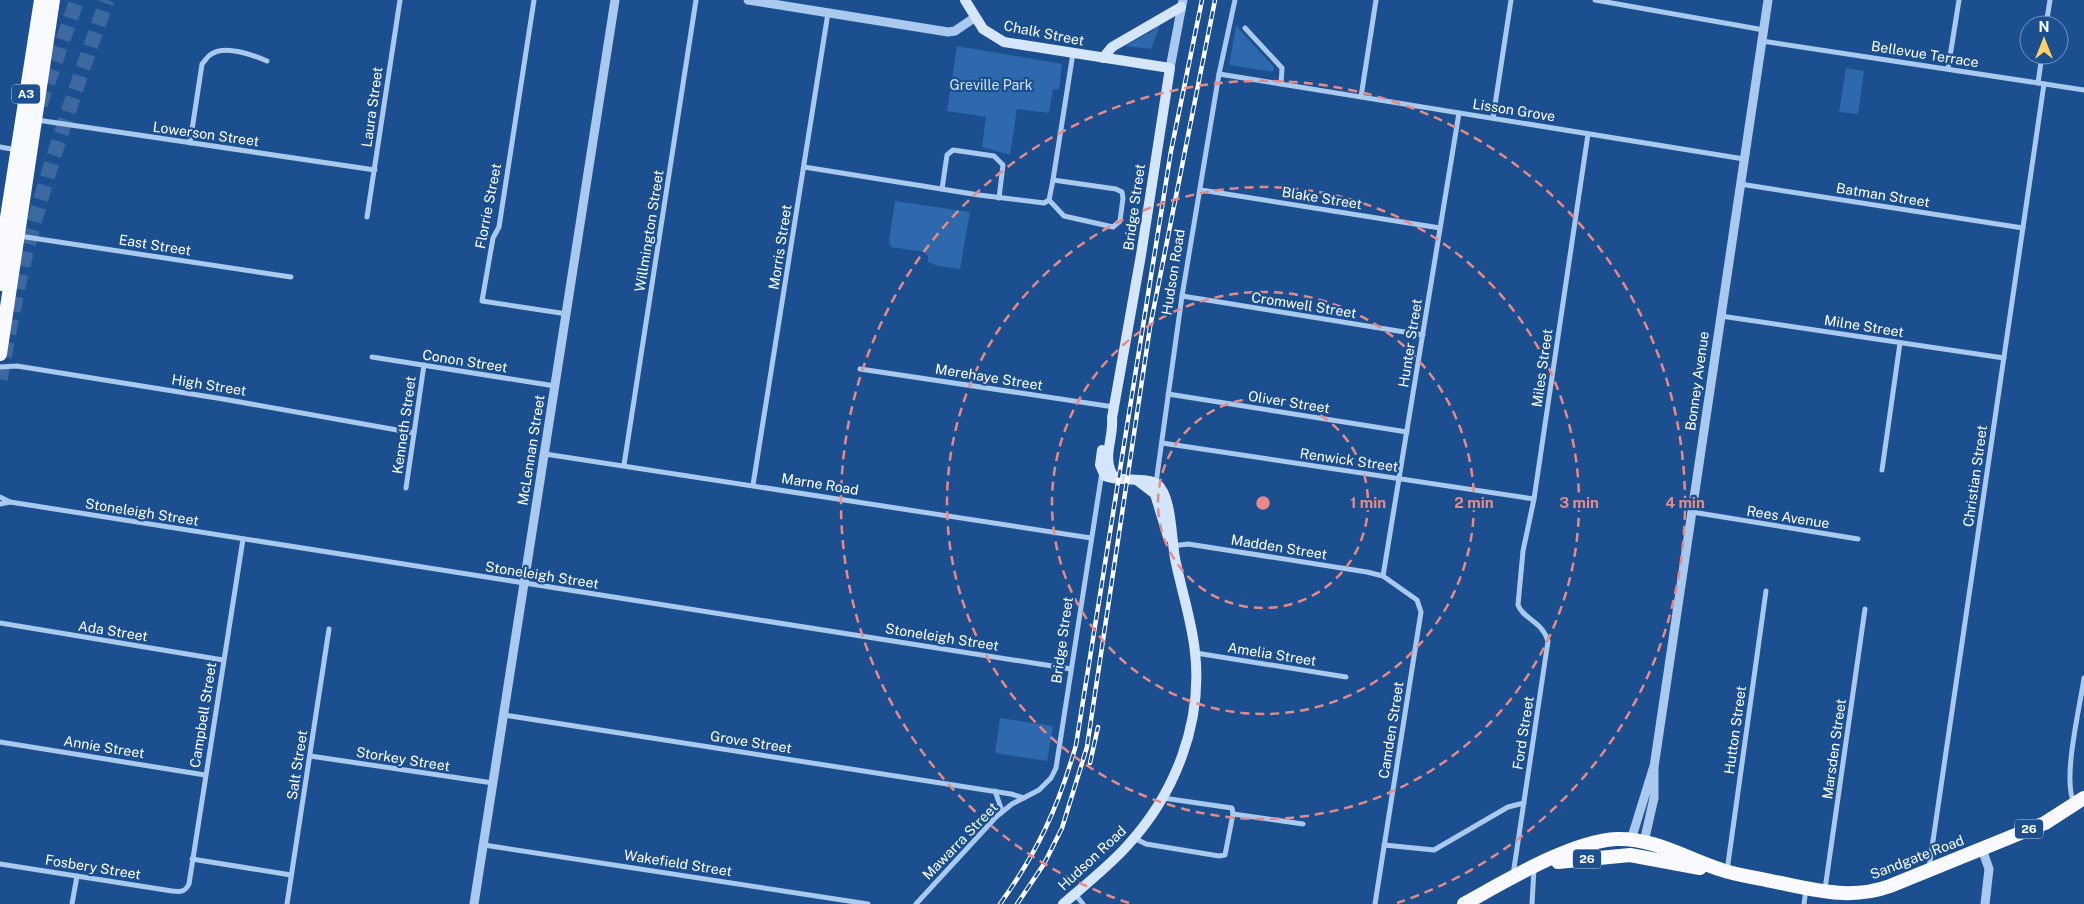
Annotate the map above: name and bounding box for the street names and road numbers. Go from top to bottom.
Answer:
street label: Chalk Street [1002,17,1086,49]
street label: Bellevue Terrace [1870,38,1980,70]
street label: Laura Street [358,66,386,148]
road number: A3 [12,85,40,104]
street label: Lisson Grove [1472,96,1556,124]
street label: Lowerson Street [152,119,260,149]
street label: Florrie Street [472,162,504,250]
street label: Bridge Street [1120,163,1148,251]
street label: Willmington Street [631,169,667,293]
street label: Batman Street [1835,180,1931,210]
street label: Blake Street [1281,184,1363,212]
street label: Morris Street [765,203,795,291]
street label: Hudson Road [1158,228,1188,316]
street label: East Street [118,231,192,259]
street label: Cromwell Street [1250,289,1358,321]
street label: Hunter Street [1395,297,1425,389]
street label: Milne Street [1823,312,1905,340]
street label: Miles Street [1529,328,1555,408]
street label: Bonney Avenue [1682,330,1712,432]
street label: Conon Street [421,346,509,376]
street label: Merehaye Street [934,361,1044,393]
street label: High Street [171,371,247,399]
street label: Kenneth Street [389,375,419,475]
street label: Oliver Street [1247,388,1331,416]
street label: McLennan Street [514,394,548,506]
street label: Christian Street [1960,424,1990,528]
street label: Renwick Street [1299,445,1399,475]
street label: Marne Road [780,470,860,498]
street label: Stoneleigh Street [84,495,200,529]
street label: Rees Avenue [1745,503,1831,531]
street label: Madden Street [1230,532,1328,562]
street label: Stoneleigh Street [484,558,600,592]
street label: Bridge Street [1048,596,1076,684]
street label: Ada Street [77,618,149,644]
street label: Stoneleigh Street [884,620,1000,654]
street label: Amelia Street [1226,639,1318,669]
street label: Campbell Street [187,661,219,769]
street label: Camden Street [1375,680,1407,780]
street label: Hutton Street [1721,685,1749,775]
street label: Ford Street [1509,695,1537,771]
street label: Marsden Street [1819,698,1849,800]
street label: Grove Street [709,728,793,756]
street label: Salt Street [284,729,310,801]
street label: Annie Street [62,733,146,761]
street label: Storkey Street [355,744,451,774]
street label: Mawarra Street [919,799,1001,883]
road number: 26 [2015,820,2043,839]
street label: Hudson Road [1055,823,1129,893]
street label: Sandgate Road [1868,832,1966,882]
street label: Wakefield Street [623,847,733,879]
road number: 26 [1573,850,1601,869]
street label: Fosbery Street [44,852,142,882]

